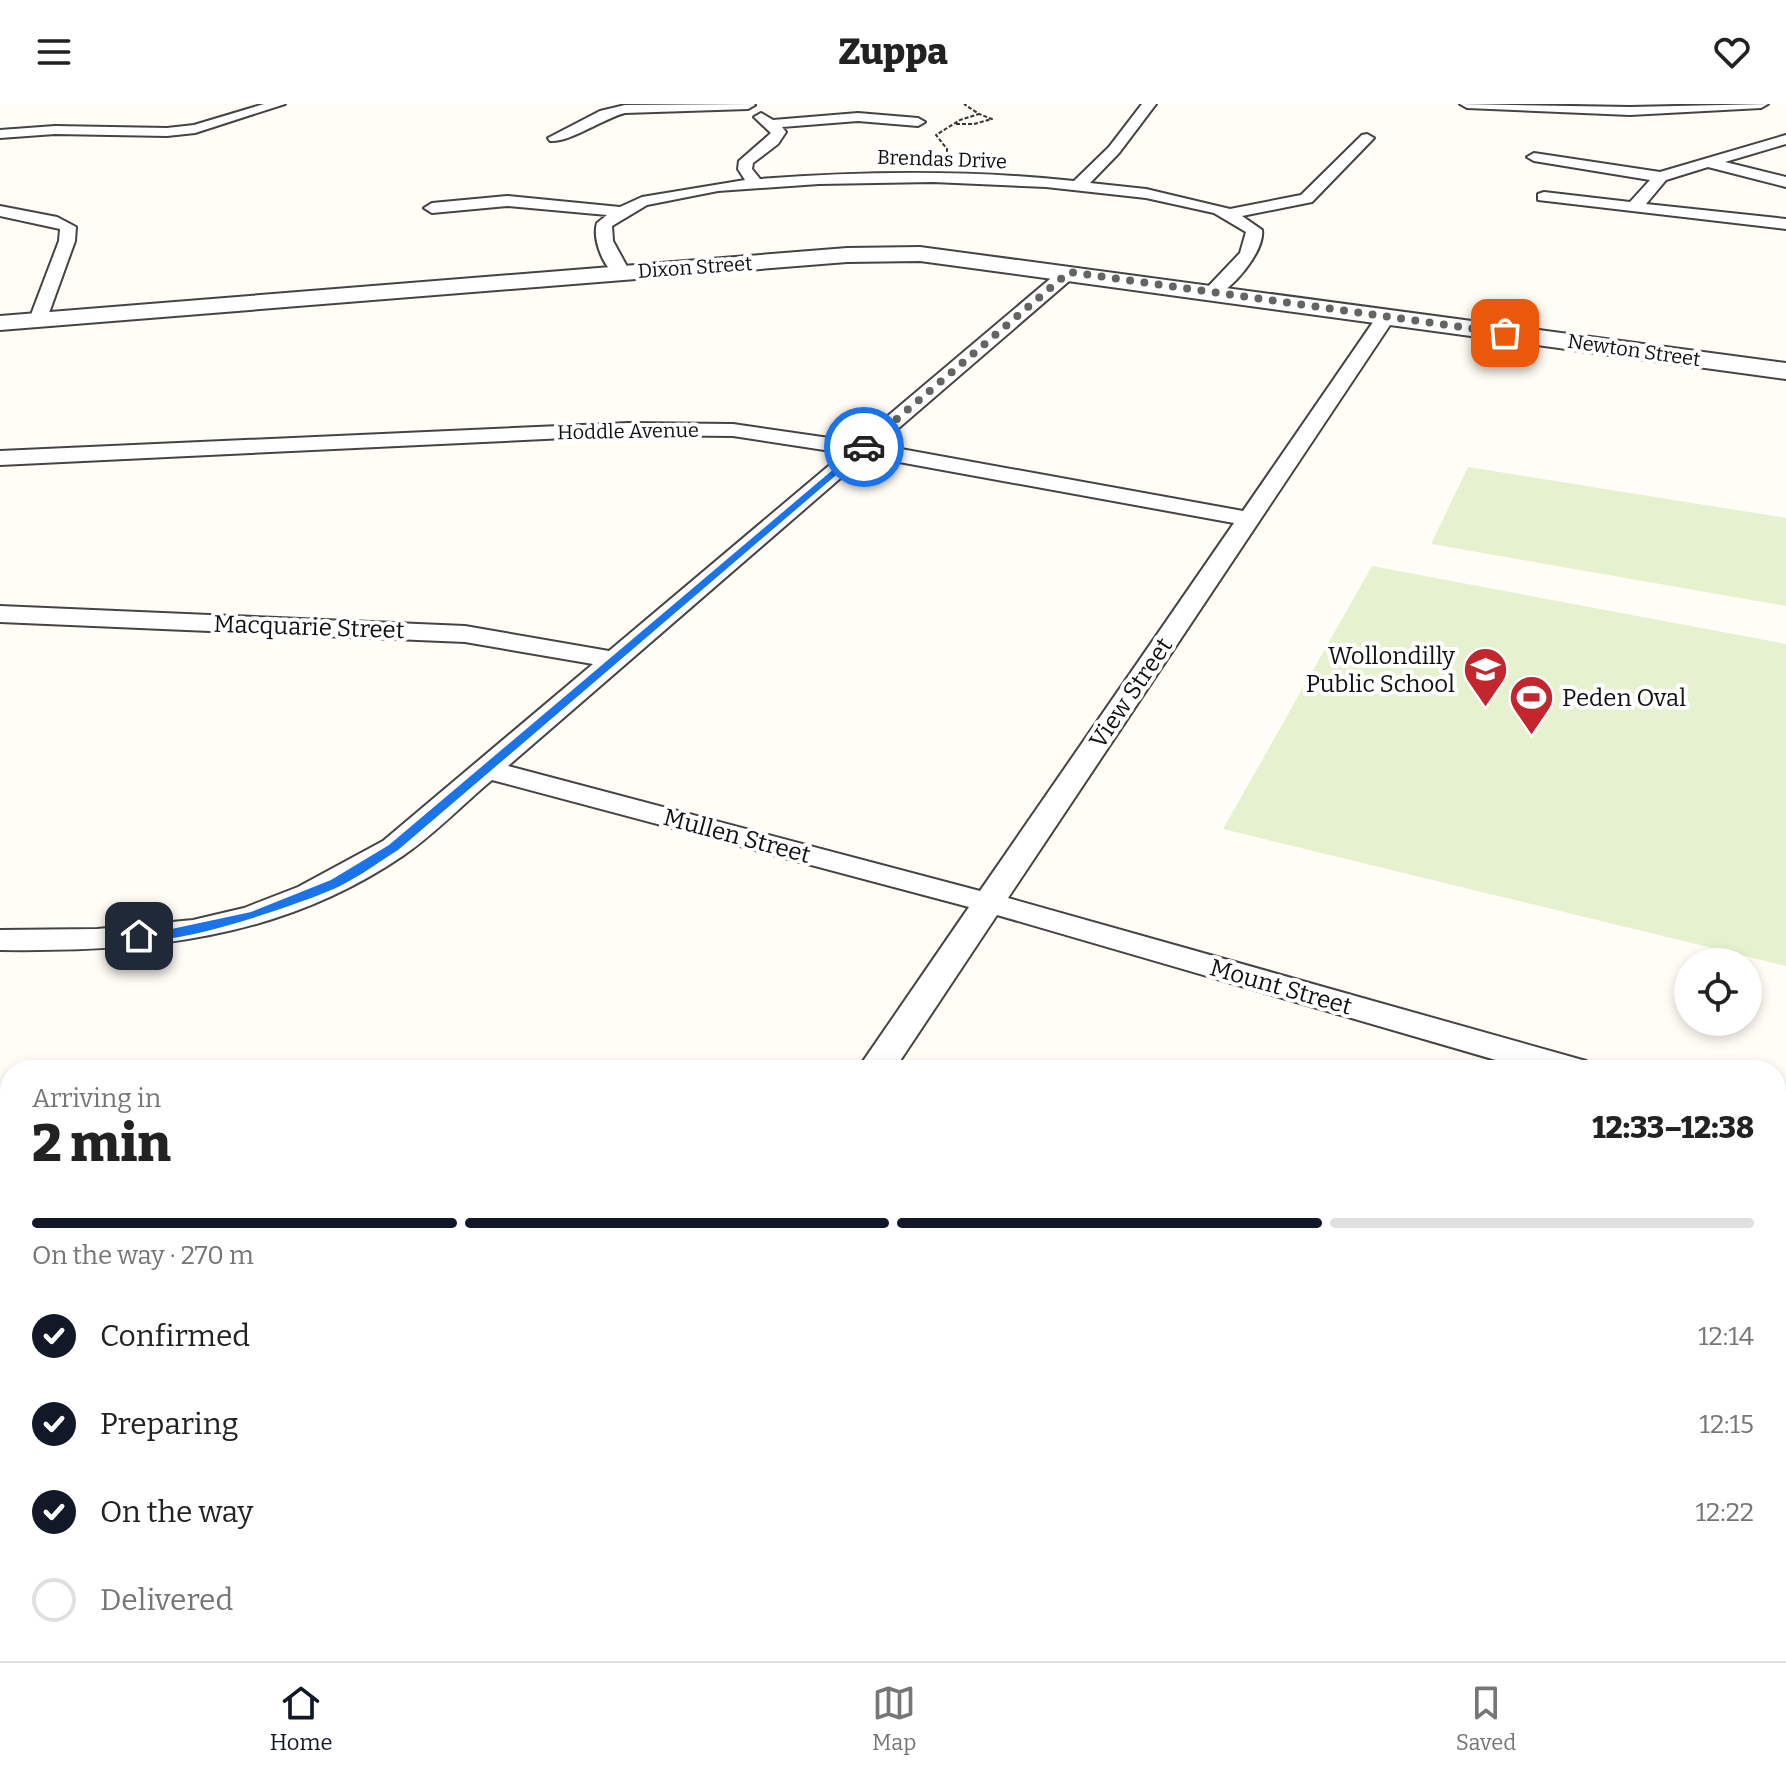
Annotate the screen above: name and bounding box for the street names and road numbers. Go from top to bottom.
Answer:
street label: Brendas Drive [877,145,1007,173]
street label: Dixon Street [637,251,753,283]
street label: Newton Street [1566,329,1702,371]
street label: Hoddle Avenue [557,418,699,444]
street label: Macquarie Street [213,610,405,644]
street label: View Street [1084,632,1178,754]
street label: Mullen Street [660,803,814,869]
street label: Mount Street [1207,953,1355,1021]

